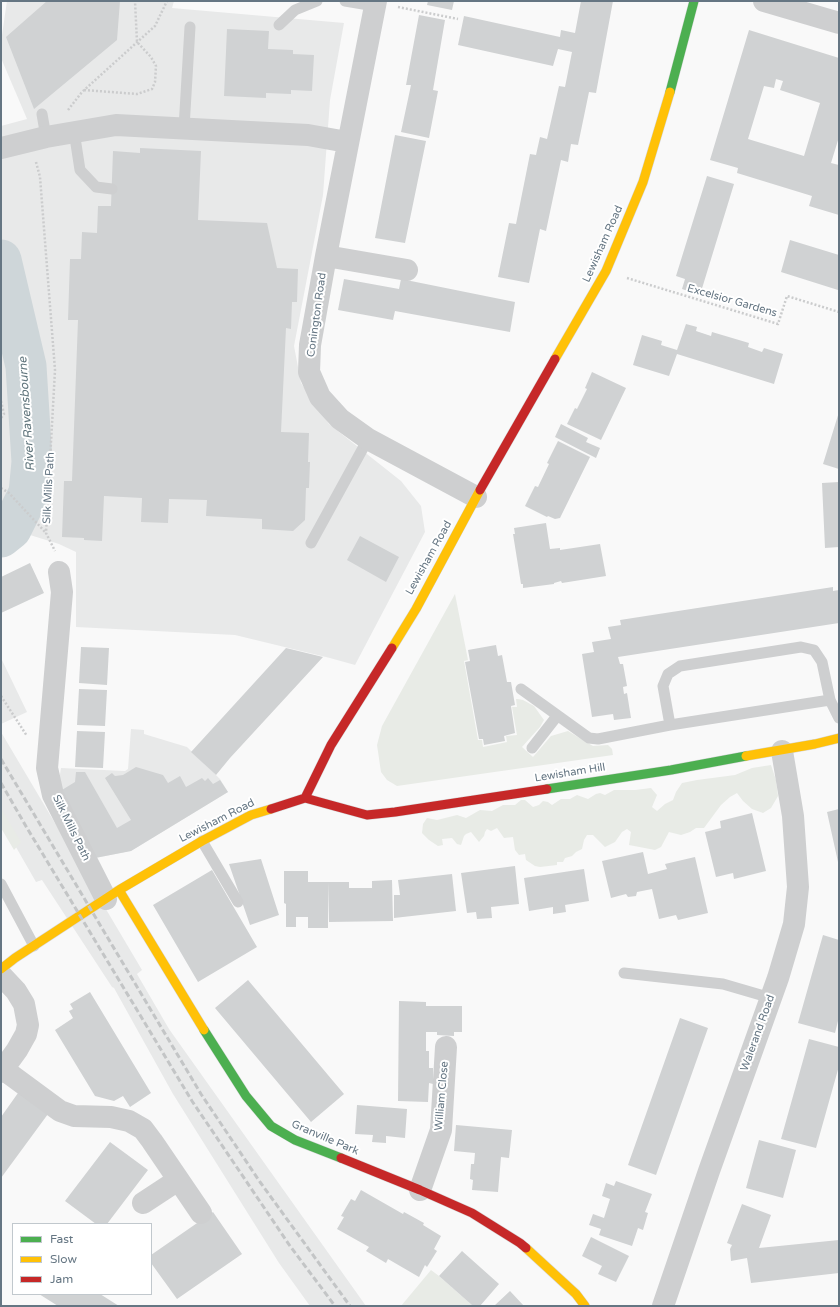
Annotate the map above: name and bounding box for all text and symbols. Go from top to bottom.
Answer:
street label: Lewisham Road [580,204,626,284]
street label: Conington Road [305,272,329,358]
street label: Excelsior Gardens [685,282,779,320]
water label: River Ravensbourne [16,356,38,472]
street label: Silk Mills Path [41,452,57,524]
street label: Lewisham Road [403,519,455,597]
street label: Lewisham Hill [534,761,606,785]
street label: Silk Mills Path [49,793,93,863]
street label: Lewisham Road [177,796,257,846]
street label: Walerand Road [738,993,778,1073]
street label: William Close [432,1061,452,1131]
street label: Granville Park [289,1118,361,1158]
legend [12,1223,152,1295]
text: Fast [50,1232,73,1246]
text: Slow [50,1252,77,1266]
text: Jam [50,1272,73,1286]

